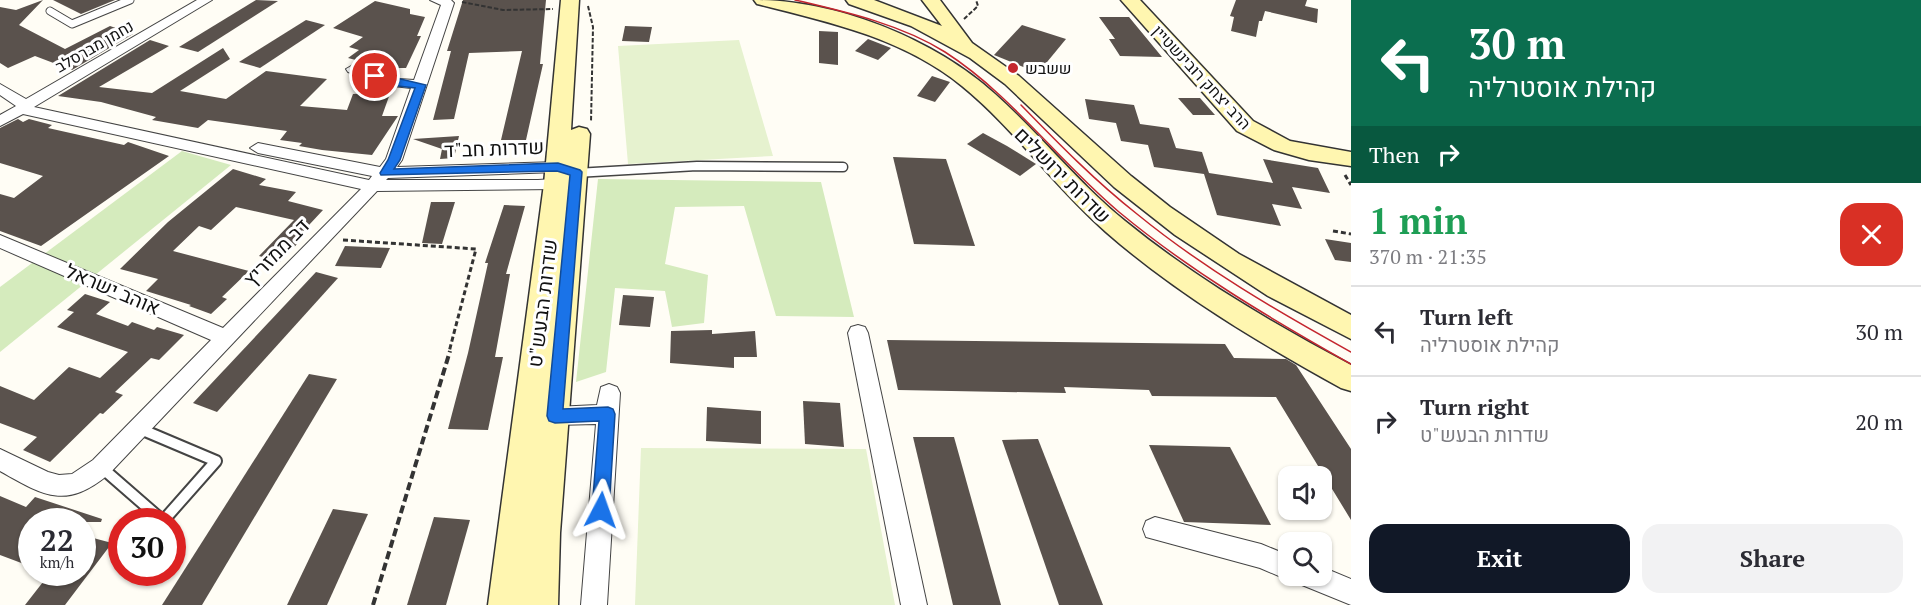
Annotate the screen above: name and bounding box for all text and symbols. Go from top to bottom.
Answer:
street label: נחמן מברסלב [51,15,137,77]
text: 30 m [1468,15,1566,71]
street label: הרב יצחק רובינשטיין [1148,20,1256,134]
icon: left [1369,24,1447,102]
pin [349,50,400,101]
place label: ששבש [1025,57,1072,79]
icon: arrive [358,59,391,92]
marker: ששבש [1006,61,1020,75]
text: קהילת אוסטרליה [1468,69,1656,105]
street label: שדרות ירושלים [1009,121,1117,229]
street label: שדרות חב"ד [444,133,544,163]
icon: right [1432,138,1465,171]
text: Then [1369,140,1420,169]
text: 1 min [1369,197,1467,244]
button: close [1840,203,1903,266]
street label: דב ממזריץ [237,212,315,292]
street label: שדרות הבעש"ט [521,237,563,369]
text: 370 m · 21:35 [1369,243,1487,270]
street label: אוהב ישראל [61,257,165,321]
text: Turn left [1420,302,1513,331]
icon: left [1369,315,1402,348]
text: 30 m [1855,317,1903,346]
text: קהילת אוסטרליה [1420,331,1560,358]
text: Turn right [1420,392,1529,421]
icon: right [1369,405,1402,438]
text: 20 m [1855,407,1903,436]
text: שדרות הבעש"ט [1420,421,1549,448]
map controls [1278,466,1332,586]
button: sound [1278,466,1332,520]
position arrow [569,478,633,542]
speed limit sign: 30 [108,508,186,586]
text: 22 [40,520,74,560]
button: Exit [1369,524,1630,593]
button: Share [1642,524,1903,593]
button: search [1278,532,1332,586]
text: km/h [40,552,74,572]

